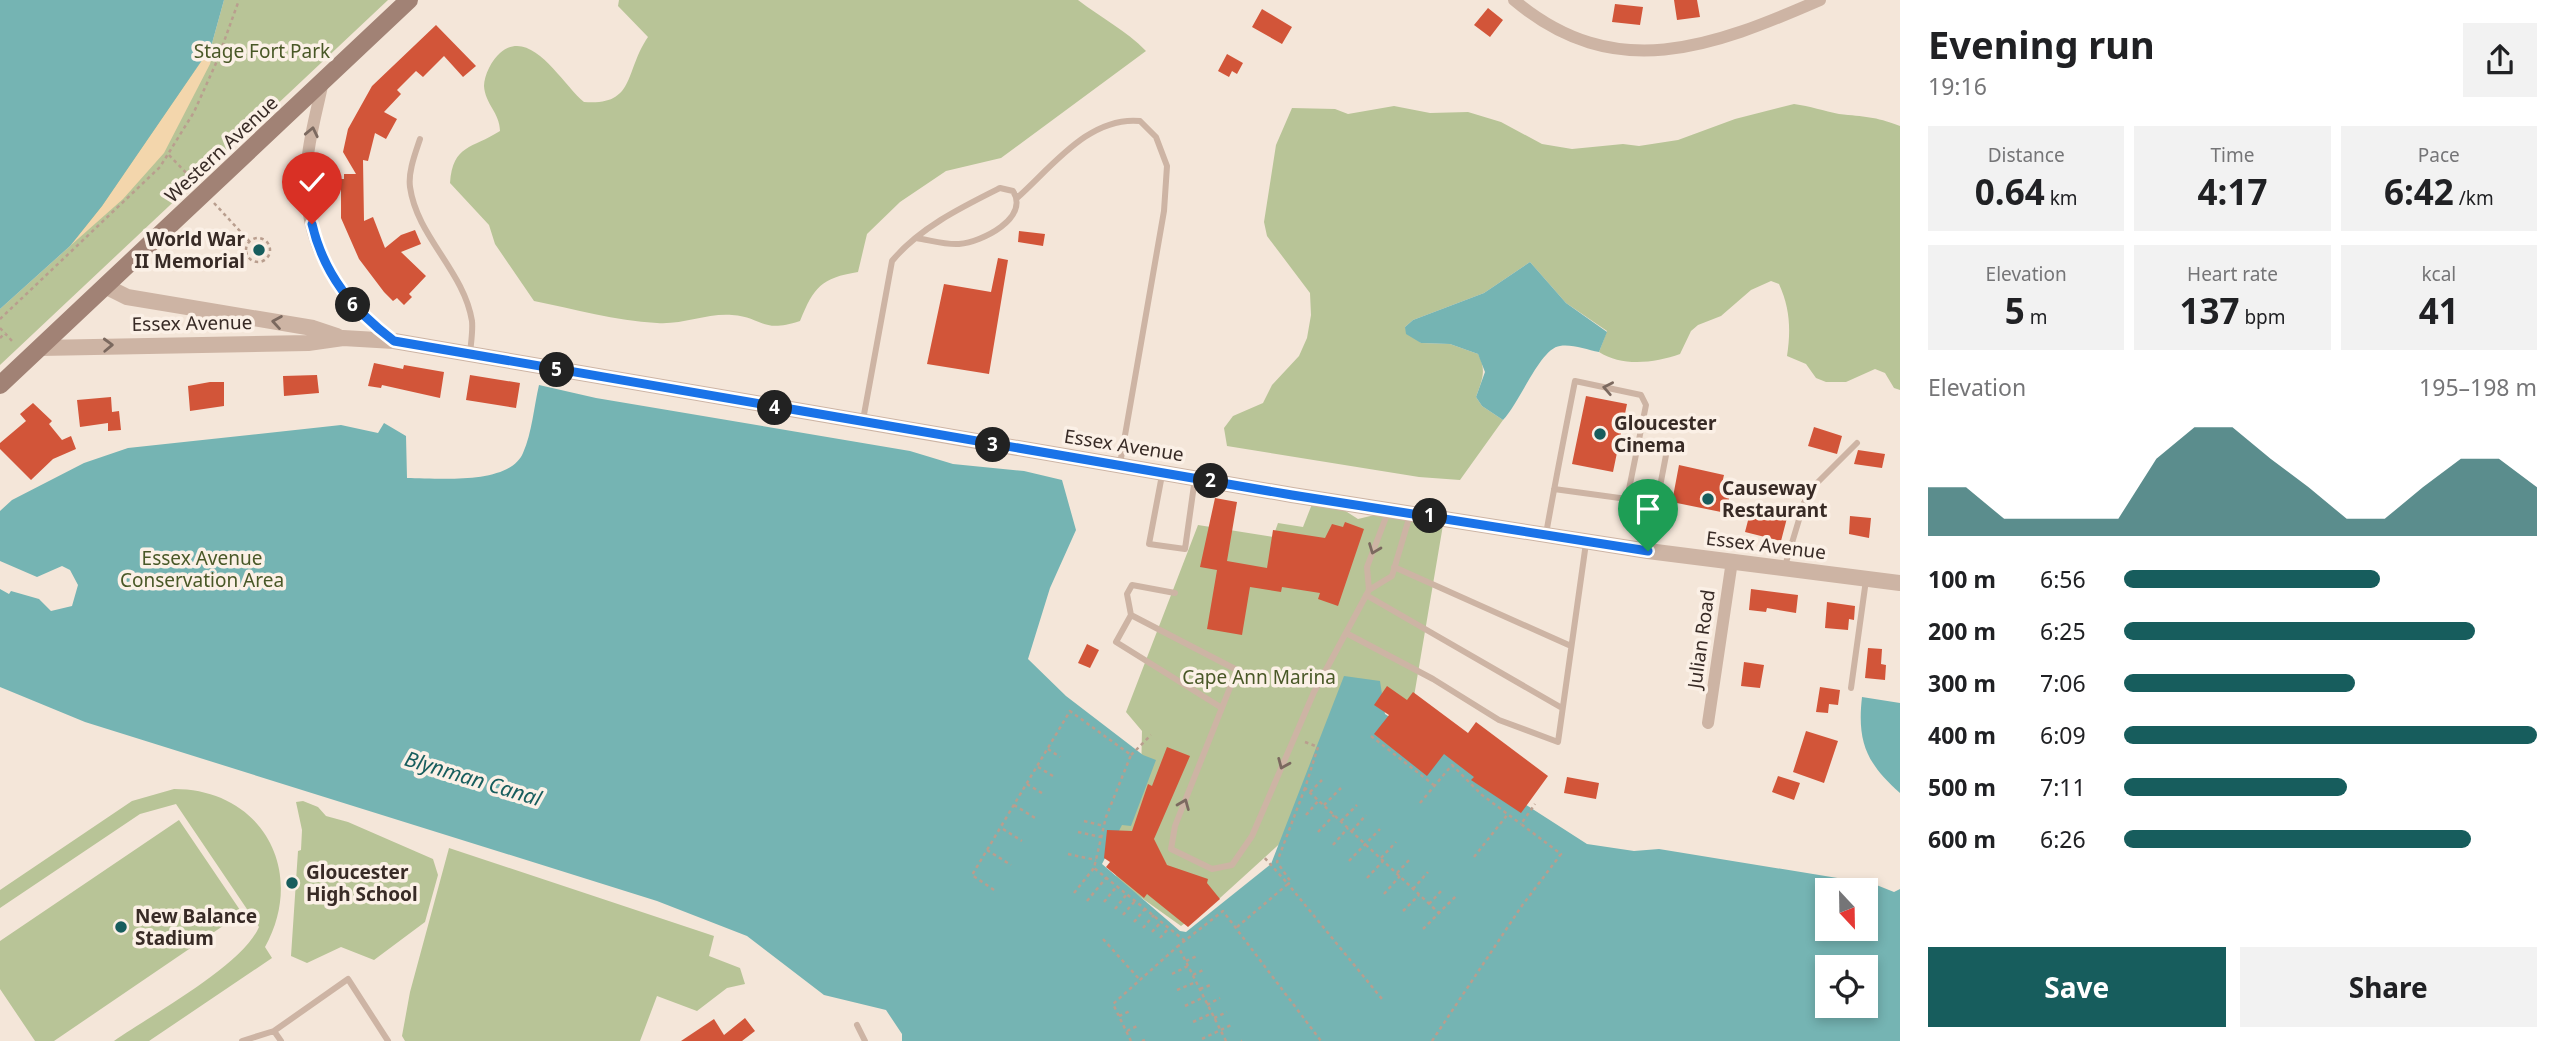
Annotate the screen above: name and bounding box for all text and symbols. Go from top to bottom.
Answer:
text: Evening run [1928,18,2155,70]
button: share [2463,23,2537,97]
park label: Stage Fort Park [194,38,330,64]
text: 19:16 [1928,70,1987,102]
street label: Western Avenue [159,90,283,208]
one-way arrow [304,126,318,138]
text: Distance [1988,142,2065,168]
text: Time [2211,142,2254,168]
text: Pace [2418,142,2460,168]
pin [282,152,342,224]
icon: check [293,163,331,201]
text: 0.64 [1975,168,2045,215]
text: 4:17 [2198,168,2267,215]
text: 6:42 [2384,168,2454,215]
text: km [2045,185,2078,211]
text: /km [2454,185,2494,211]
place label: World War II Memorial [134,226,246,274]
marker: World War II Memorial [251,242,267,258]
text: Elevation [1986,261,2067,287]
text: Heart rate [2187,261,2278,287]
text: kcal [2421,261,2456,287]
text: 5 [2005,287,2025,334]
text: 137 [2179,287,2239,334]
text: 41 [2419,287,2459,334]
pin: 6 [336,288,370,322]
text: 6 [347,291,358,317]
text: m [2025,304,2048,330]
text: bpm [2239,304,2286,330]
street label: Essex Avenue [131,309,253,337]
one-way arrow [271,315,283,330]
one-way arrow [104,337,114,353]
pin: 5 [540,352,574,388]
text: 5 [551,356,562,382]
text: Elevation [1928,371,2026,403]
text: 195–198 m [2419,371,2537,403]
one-way arrow [1602,381,1614,396]
pin: 4 [758,390,792,426]
text: 4 [769,394,780,420]
place label: Gloucester Cinema [1614,410,1717,458]
street label: Essex Avenue [1062,423,1186,467]
marker: Gloucester Cinema [1592,426,1608,442]
pin: 3 [976,428,1010,462]
text: 3 [987,431,998,457]
pin: 2 [1194,463,1228,498]
text: 2 [1205,467,1216,493]
place label: Causeway Restaurant [1722,475,1827,523]
pin [1618,479,1678,551]
icon: arrive [1629,490,1667,528]
marker: Causeway Restaurant [1700,491,1716,507]
pin: 1 [1412,498,1448,534]
text: 1 [1424,502,1435,528]
street label: Essex Avenue [1704,525,1828,565]
one-way arrow [1369,543,1383,555]
park label: Essex Avenue Conservation Area [120,545,284,593]
text: 100 m [1928,563,1996,595]
text: 6:56 [2040,563,2086,595]
street label: Julian Road [1681,588,1721,692]
text: 200 m [1928,615,1996,647]
text: 6:25 [2040,615,2086,647]
park label: Cape Ann Marina [1182,664,1336,690]
text: 300 m [1928,667,1996,699]
text: 7:06 [2040,667,2086,699]
text: 400 m [1928,719,1996,751]
text: 6:09 [2040,719,2086,751]
water label: Blynman Canal [401,744,546,812]
one-way arrow [1278,757,1292,769]
text: 500 m [1928,771,1996,803]
text: 7:11 [2040,771,2086,803]
one-way arrow [1176,799,1190,811]
text: 600 m [1928,823,1996,855]
text: 6:26 [2040,823,2086,855]
place label: Gloucester High School [306,859,418,907]
marker: Gloucester High School [284,875,300,891]
north arrow [1815,878,1878,942]
map controls [1815,878,1878,1018]
place label: New Balance Stadium [135,903,257,951]
marker: New Balance Stadium [113,919,129,935]
button: Save [1928,947,2226,1027]
button: Share [2240,947,2537,1027]
button: locate [1815,955,1878,1018]

